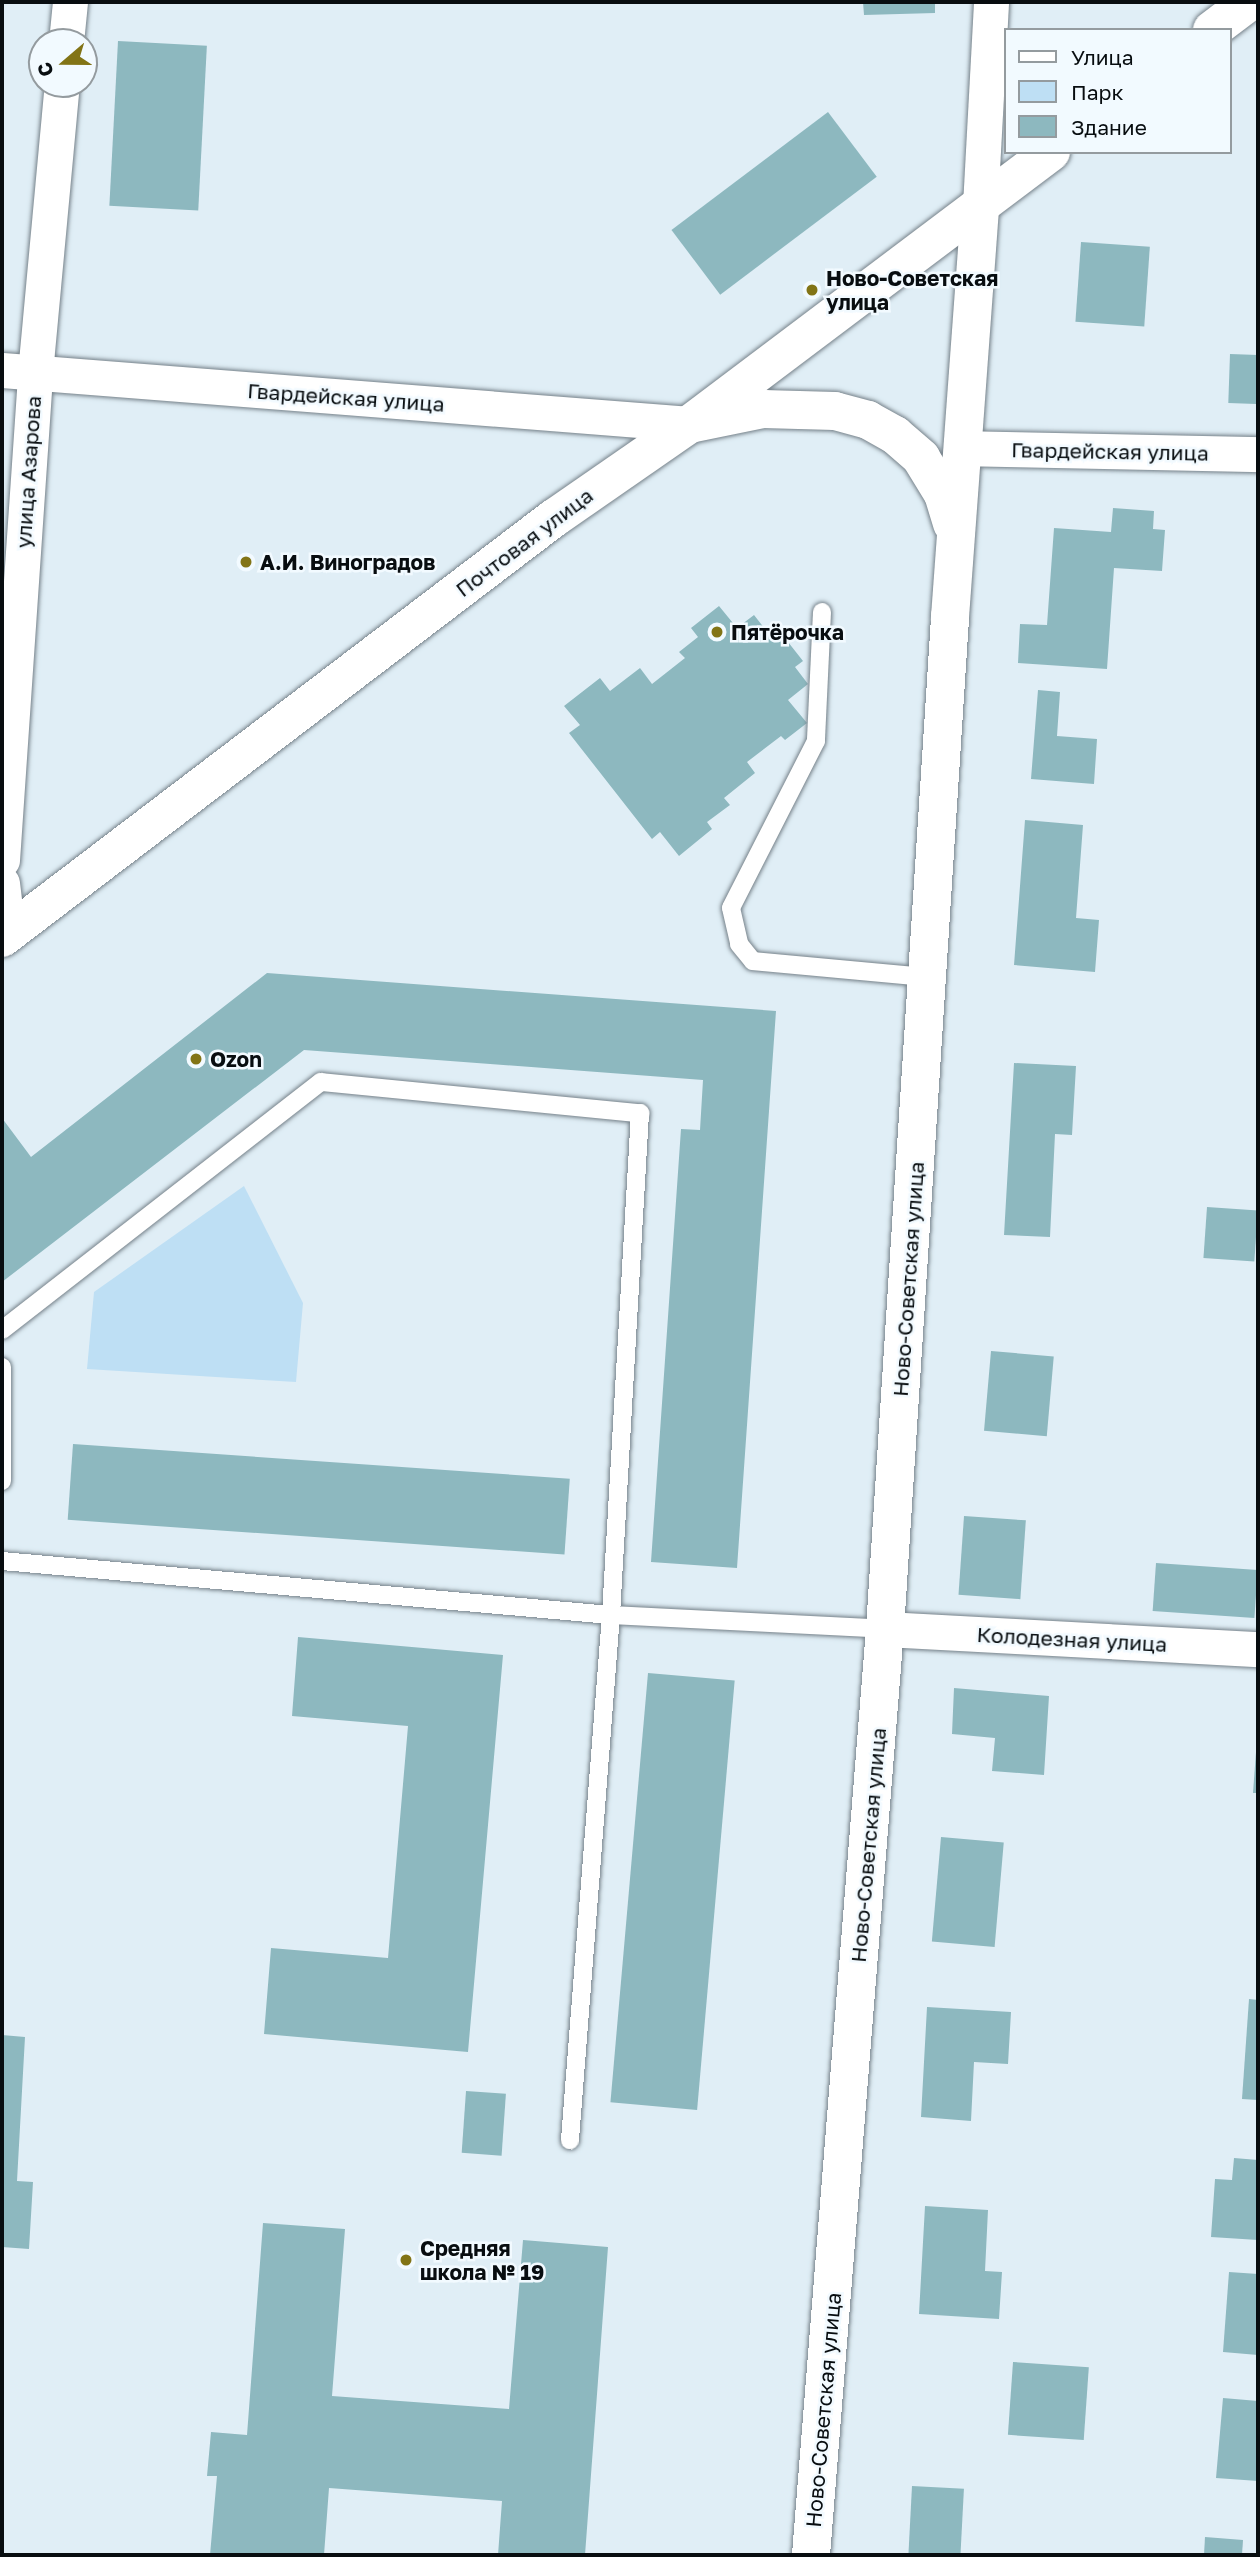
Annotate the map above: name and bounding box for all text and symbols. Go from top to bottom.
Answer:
north arrow [28,28,98,98]
legend [1004,28,1232,154]
text: Улица [1071,44,1134,70]
text: С [32,59,58,80]
text: Парк [1071,79,1124,105]
text: Здание [1071,114,1147,140]
place label: Ново-Советская улица [826,265,998,315]
marker: Ново-Советская улица [804,282,820,298]
street label: Гвардейская улица [247,378,445,416]
street label: улица Азарова [10,395,46,549]
street label: Гвардейская улица [1011,437,1209,465]
street label: Почтовая улица [450,482,598,602]
place label: А.И. Виноградов [260,549,435,575]
marker: А.И. Виноградов [238,554,254,570]
place label: Пятёрочка [731,619,844,645]
marker: Пятёрочка [709,624,725,640]
place label: Ozon [210,1046,262,1072]
marker: Ozon [188,1051,204,1067]
street label: Ново-Советская улица [887,1161,929,1397]
street label: Колодезная улица [976,1621,1168,1657]
street label: Ново-Советская улица [845,1726,891,1964]
place label: Средняя школа № 19 [420,2235,544,2285]
marker: Средняя школа № 19 [398,2252,414,2268]
street label: Ново-Советская улица [800,2291,846,2529]

